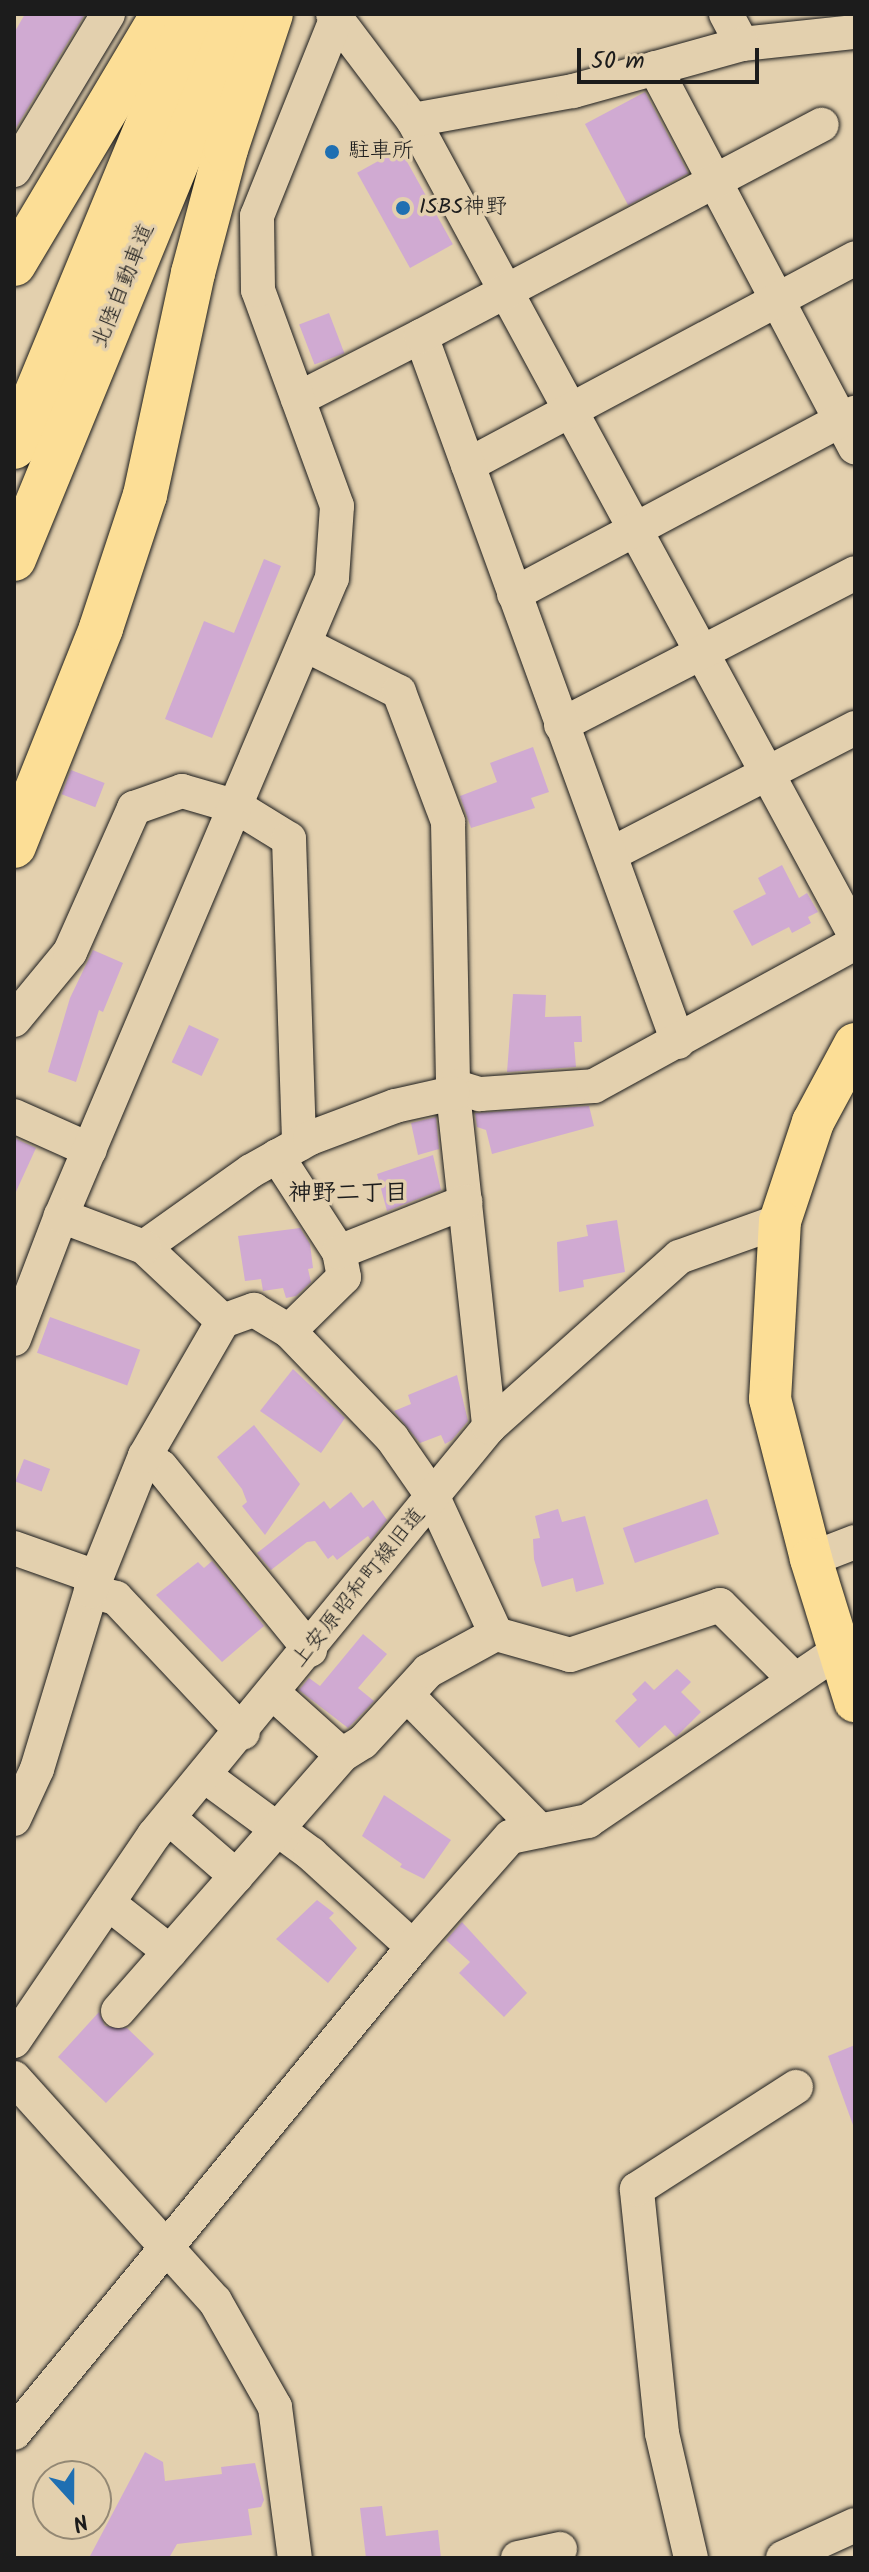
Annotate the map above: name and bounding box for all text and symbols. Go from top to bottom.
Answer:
scale bar [581,32,763,82]
text: 50 m [591,42,645,81]
place label: 駐車所 [348,139,414,165]
marker: 駐車所 [323,143,341,161]
place label: ISBS神野 [419,195,507,221]
marker: ISBS神野 [394,199,412,217]
street label: 北陸自動車道 [87,220,161,352]
district label: 神野二丁目 [288,1180,408,1208]
street label: 上安原昭和町線旧道 [286,1503,432,1673]
north arrow [32,2460,112,2540]
text: N [67,2502,93,2540]

